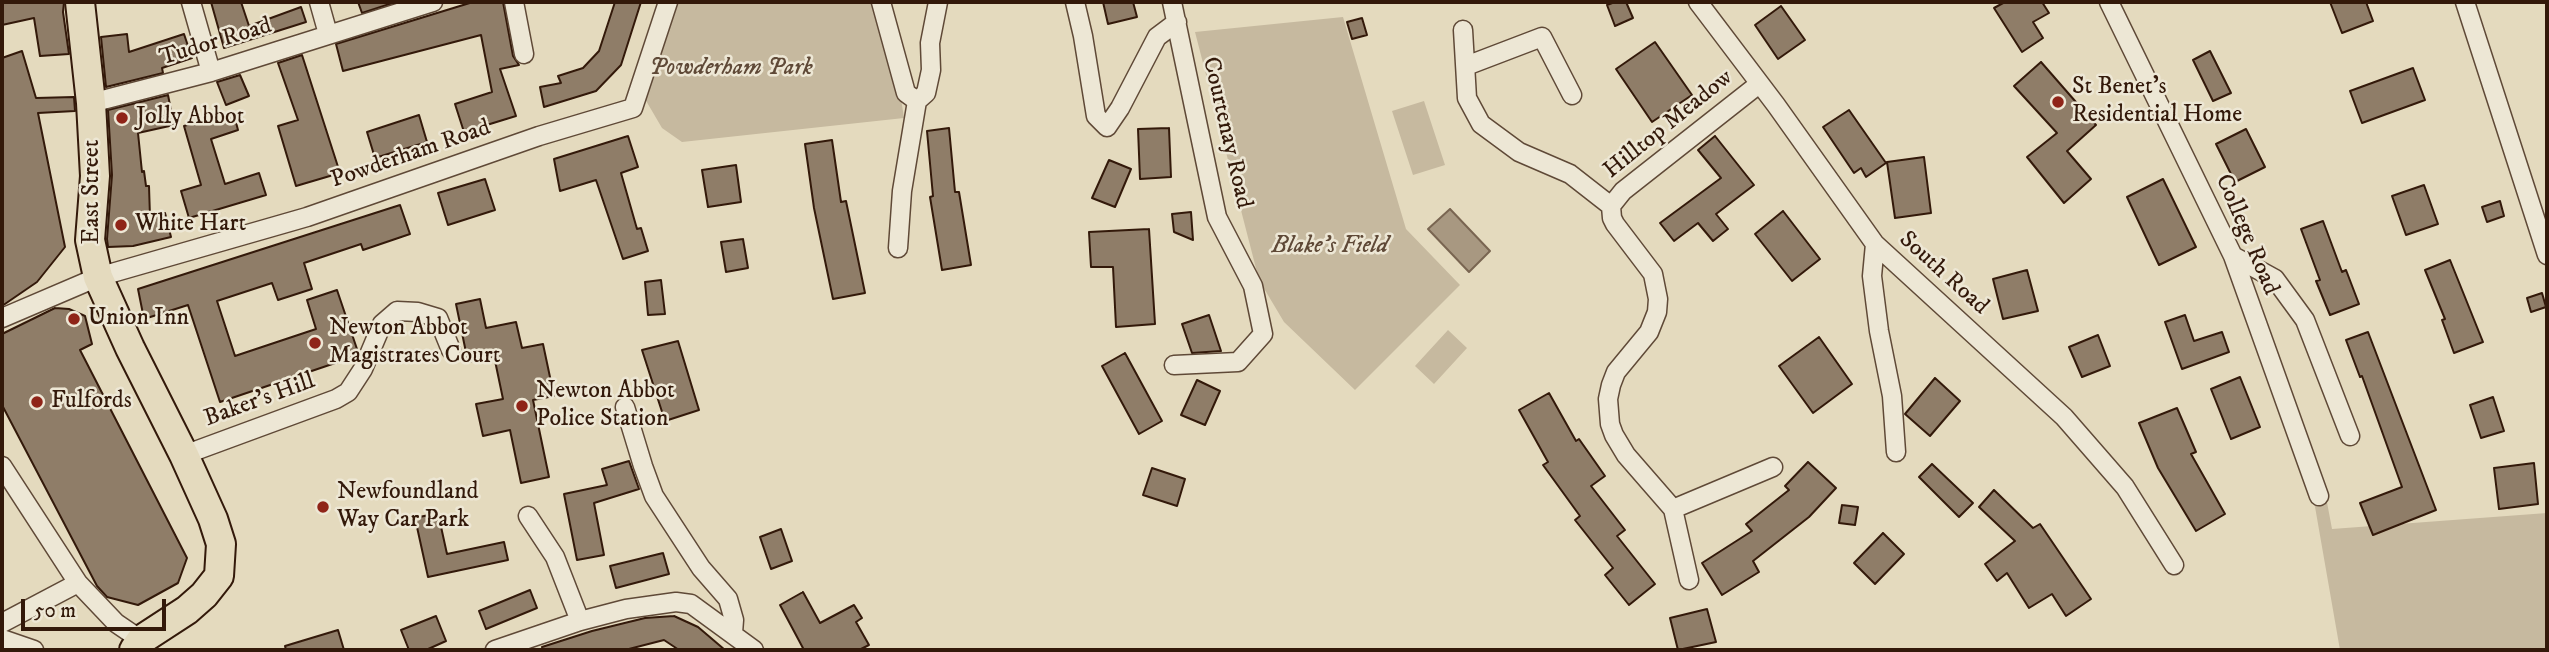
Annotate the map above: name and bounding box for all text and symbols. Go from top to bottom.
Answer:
street label: Tudor Road [157,12,275,74]
street label: Courtenay Road [1195,54,1257,212]
park label: Powderham Park [649,55,813,83]
street label: Hilltop Meadow [1599,64,1739,186]
place label: St Benet's Residential Home [2072,74,2242,130]
marker: St Benet's Residential Home [2050,94,2066,110]
place label: Jolly Abbot [136,104,244,132]
marker: Jolly Abbot [114,110,130,126]
street label: Powderham Road [327,114,495,196]
street label: East Street [79,140,107,244]
street label: College Road [2208,170,2284,300]
place label: White Hart [135,211,246,239]
marker: White Hart [113,217,129,233]
street label: South Road [1892,226,1994,322]
park label: Blake's Field [1272,233,1388,261]
place label: Union Inn [88,305,189,333]
marker: Union Inn [66,311,82,327]
place label: Newton Abbot Magistrates Court [329,315,500,371]
marker: Newton Abbot Magistrates Court [307,335,323,351]
street label: Baker's Hill [201,368,319,434]
place label: Newton Abbot Police Station [536,378,675,434]
place label: Fulfords [51,388,132,416]
marker: Fulfords [29,394,45,410]
marker: Newton Abbot Police Station [514,398,530,414]
place label: Newfoundland Way Car Park [337,479,479,535]
marker: Newfoundland Way Car Park [315,499,331,515]
scale bar [24,586,170,630]
text: 50 m [34,598,76,624]

